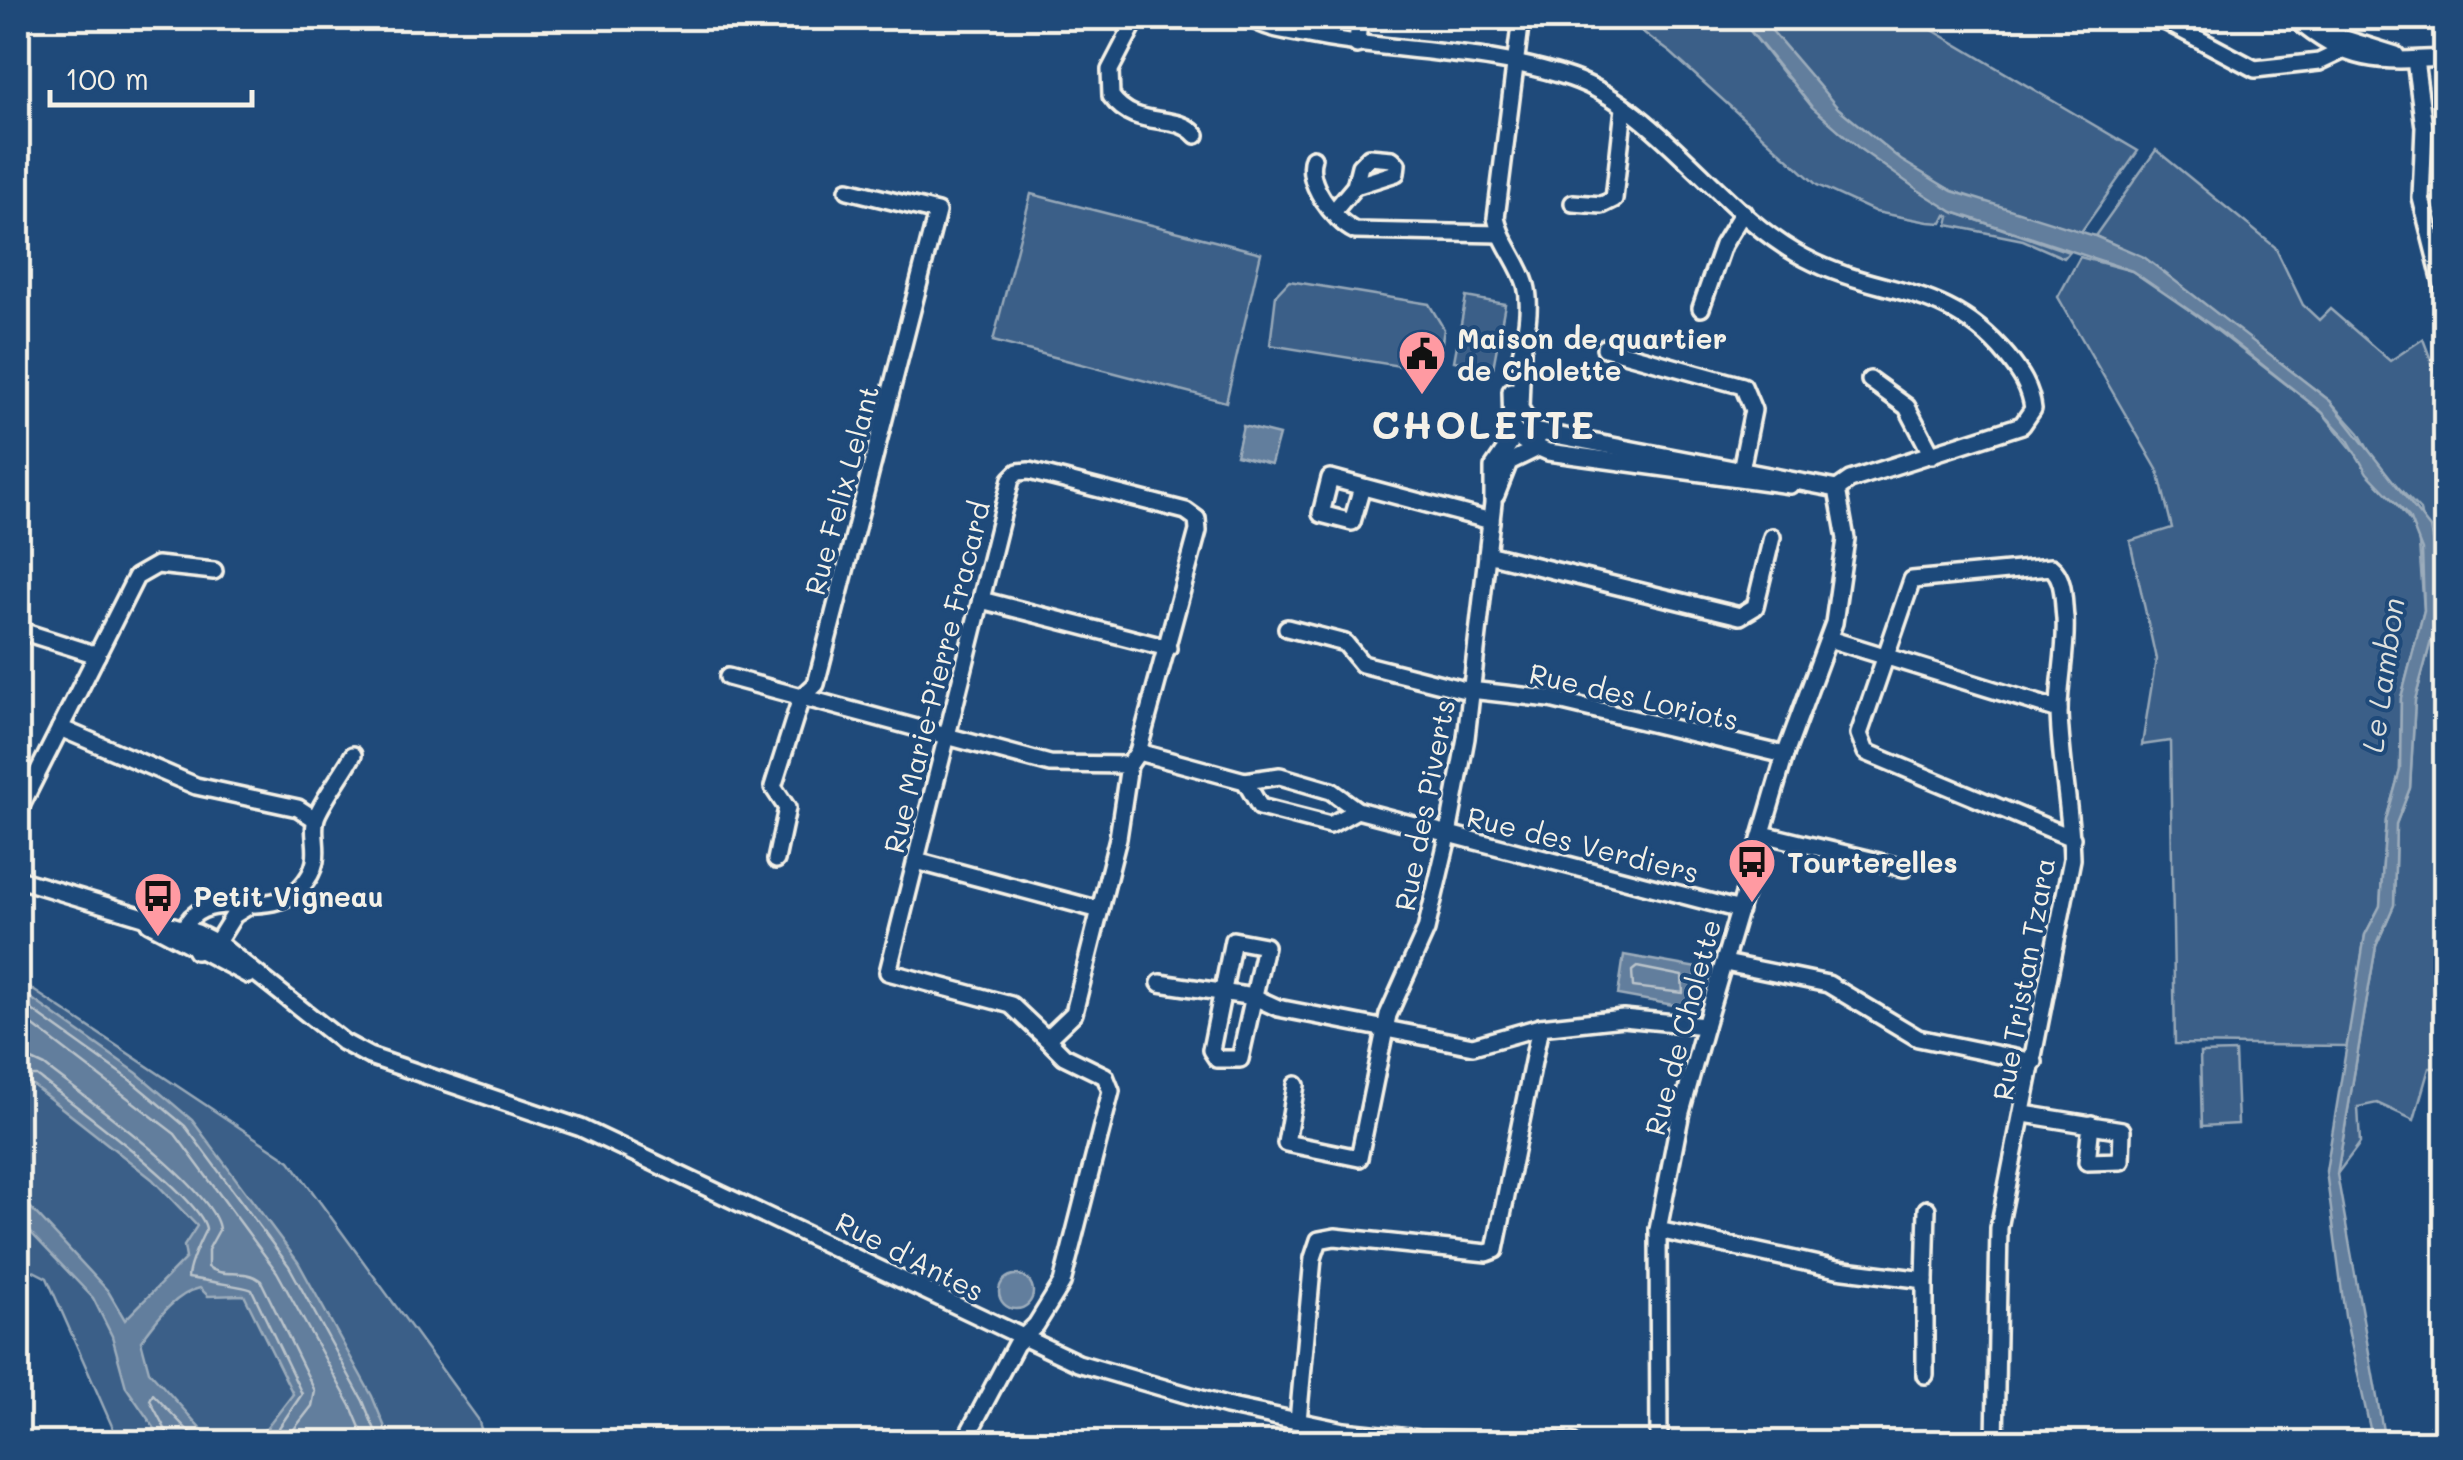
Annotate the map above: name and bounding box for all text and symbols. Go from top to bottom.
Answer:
scale bar [50,45,252,107]
text: 100 m [65,58,149,98]
place label: Maison de quartier de Cholette [1457,320,1727,388]
public building icon: Maison de quartier de Cholette [1396,328,1448,396]
street label: Rue Felix Lelant [796,381,886,599]
district label: CHOLETTE [1371,399,1597,449]
street label: Rue Marie-Pierre Fracard [875,497,997,857]
water label: Le Lambon [2351,595,2413,755]
street label: Rue des Loriots [1526,654,1742,738]
street label: Rue des Piverts [1386,696,1462,914]
street label: Rue des Verdiers [1463,798,1703,890]
bus stop icon: Tourterelles [1726,836,1778,904]
place label: Tourterelles [1787,844,1958,880]
street label: Rue Tristan Tzara [1984,855,2062,1103]
bus stop icon: Petit Vigneau [132,870,184,938]
place label: Petit Vigneau [193,878,384,914]
street label: Rue de Cholette [1636,915,1728,1139]
street label: Rue d'Antes [830,1203,990,1309]

